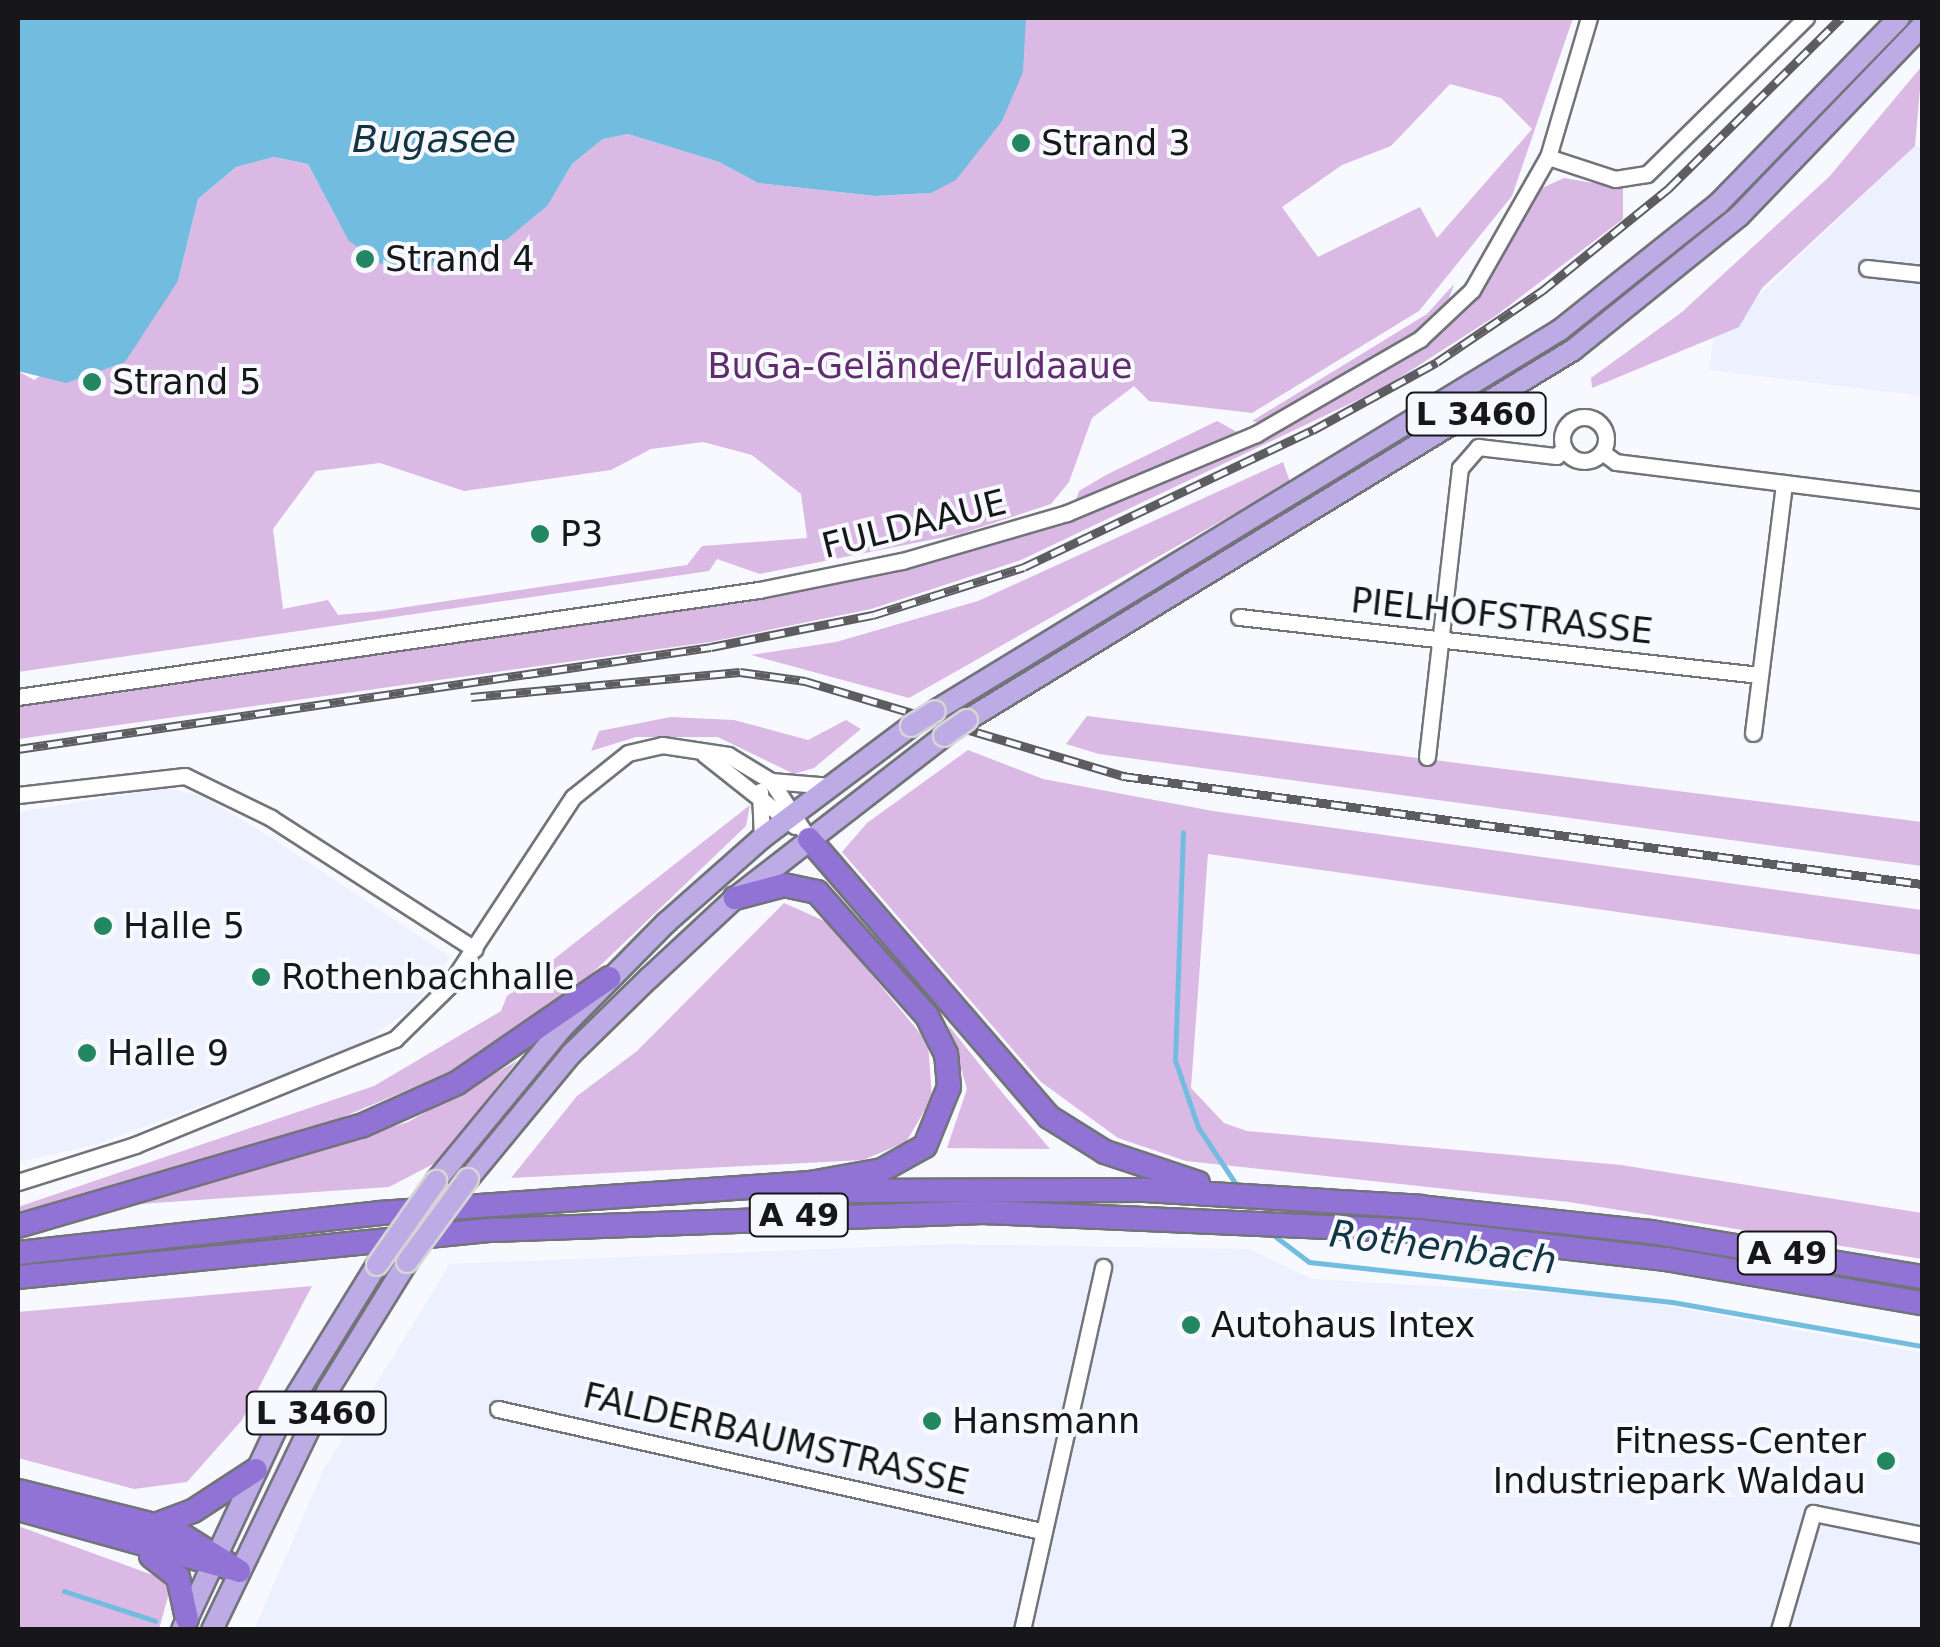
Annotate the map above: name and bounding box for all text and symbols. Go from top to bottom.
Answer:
water label: Bugasee [352,117,516,163]
place label: Strand 3 [1041,122,1191,164]
marker: Strand 3 [1010,132,1032,154]
place label: Strand 4 [385,238,535,280]
marker: Strand 4 [354,248,376,270]
park label: BuGa-Gelände/Fuldaaue [707,345,1133,387]
place label: Strand 5 [112,361,262,403]
marker: Strand 5 [81,371,103,393]
road number: L 3460 [1404,387,1548,441]
street label: FULDAAUE [818,481,1010,567]
place label: P3 [560,513,603,555]
marker: P3 [529,523,551,545]
street label: PIELHOFSTRASSE [1349,579,1655,653]
place label: Halle 5 [123,905,245,947]
marker: Halle 5 [92,915,114,937]
place label: Rothenbachhalle [281,956,574,998]
marker: Rothenbachhalle [250,966,272,988]
place label: Halle 9 [107,1032,229,1074]
marker: Halle 9 [76,1042,98,1064]
road number: A 49 [746,1188,852,1242]
water label: Rothenbach [1327,1211,1559,1285]
road number: A 49 [1734,1226,1840,1280]
place label: Autohaus Intex [1211,1304,1475,1346]
marker: Autohaus Intex [1180,1314,1202,1336]
street label: FALDERBAUMSTRASSE [579,1374,973,1504]
road number: L 3460 [244,1386,388,1440]
place label: Hansmann [952,1400,1140,1442]
marker: Hansmann [921,1410,943,1432]
place label: Fitness-Center Industriepark Waldau [1493,1420,1866,1502]
marker: Fitness-Center Industriepark Waldau [1875,1450,1897,1472]

